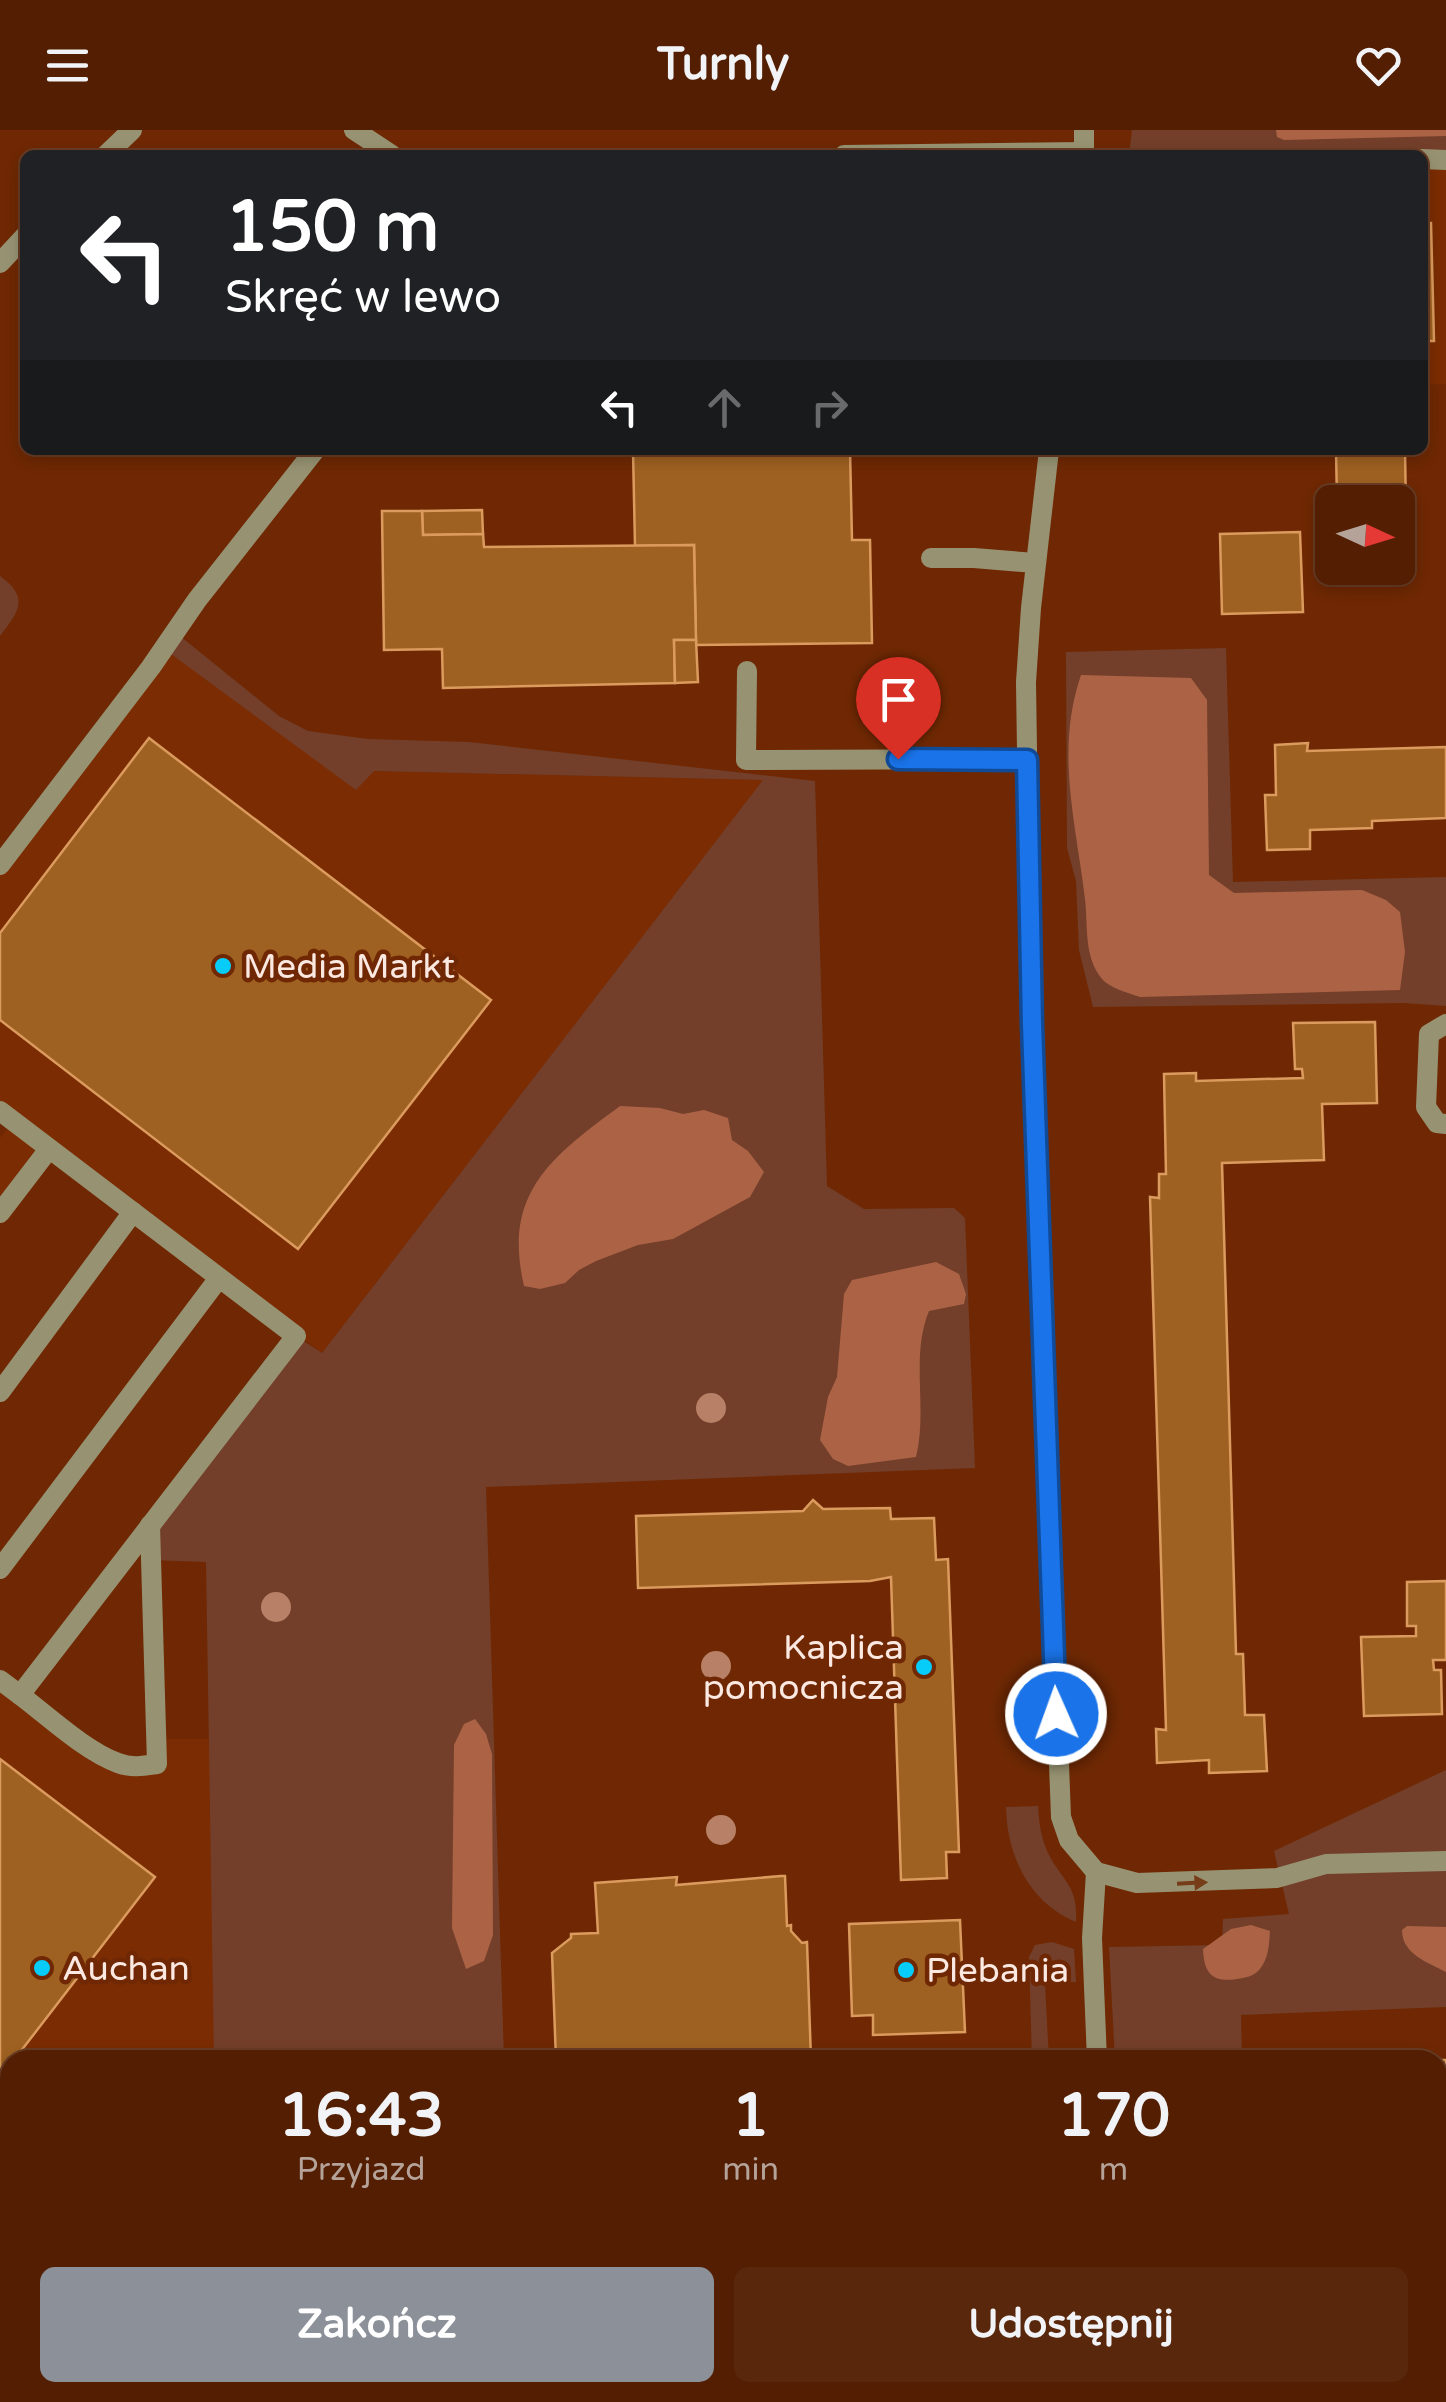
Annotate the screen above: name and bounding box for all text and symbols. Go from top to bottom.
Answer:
icon: menu [40,38,95,93]
text: Turnly [657,38,789,92]
icon: heart [1351,38,1406,93]
text: 150 m [225,186,439,270]
icon: left [60,190,190,320]
text: Skręć w lewo [225,271,501,325]
icon: left [592,380,647,435]
icon: ahead [697,380,752,435]
icon: right [802,380,857,435]
north arrow [1315,485,1415,585]
map controls [1315,485,1415,585]
pin [856,657,941,760]
icon: arrive [871,672,926,727]
place label: Media Markt [243,946,455,988]
marker: Media Markt [212,955,234,977]
place label: Kaplica pomocnicza [703,1627,904,1709]
marker: Kaplica pomocnicza [913,1656,935,1678]
position arrow [1004,1662,1108,1766]
one-way arrow [1177,1875,1209,1891]
place label: Auchan [62,1948,190,1990]
place label: Plebania [926,1950,1069,1992]
marker: Auchan [31,1957,53,1979]
marker: Plebania [895,1959,917,1981]
text: 16:43 [278,2080,444,2152]
text: 1 [732,2080,769,2152]
text: 170 [1057,2080,1170,2152]
text: Przyjazd [297,2151,426,2189]
text: min [722,2151,779,2189]
text: m [1099,2151,1128,2189]
button: Zakończ [40,2267,714,2382]
button: Udostępnij [734,2267,1408,2382]

